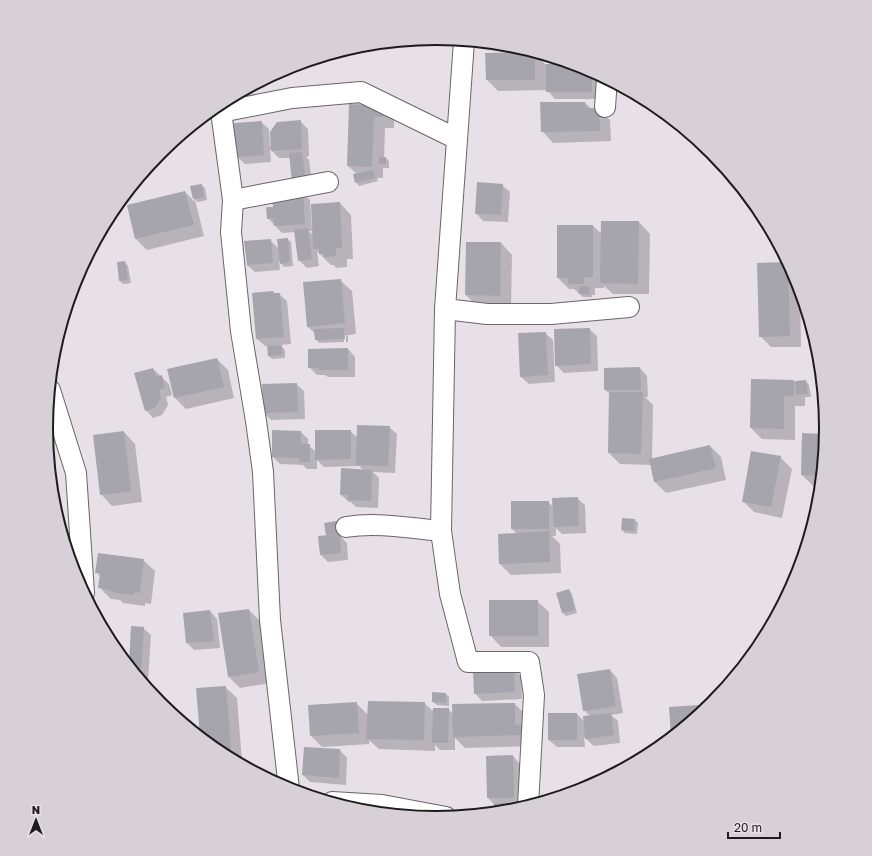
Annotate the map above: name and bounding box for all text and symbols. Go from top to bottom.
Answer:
north arrow [16,800,56,840]
text: N [32,803,40,816]
scale bar [728,814,780,840]
text: 20 m [734,820,762,835]

